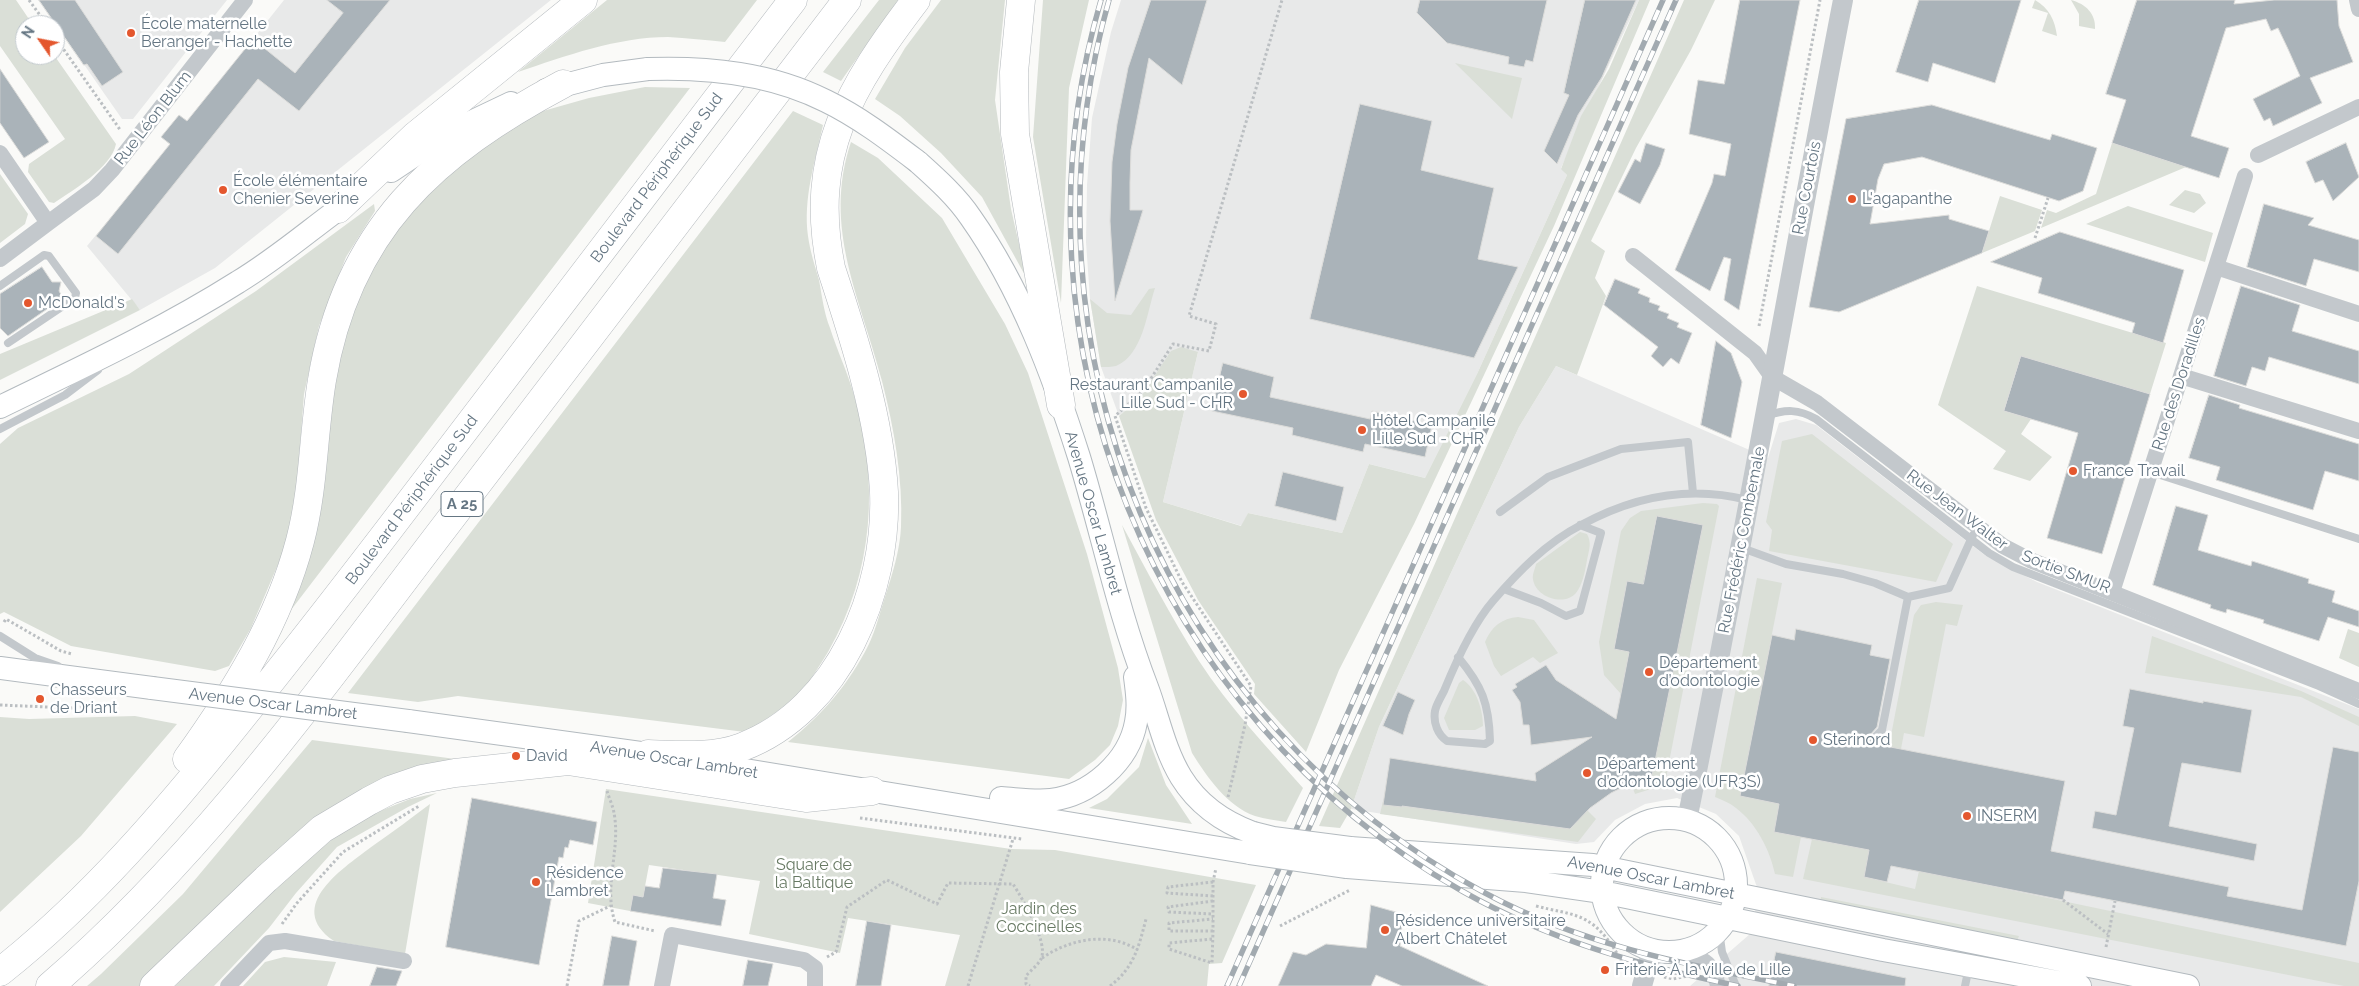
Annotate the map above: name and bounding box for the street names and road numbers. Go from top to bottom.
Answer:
street label: Rue Léon Blum [110,67,196,169]
street label: Boulevard Périphérique Sud [587,89,727,267]
street label: Rue Courtois [1789,140,1825,236]
street label: Rue des Doradilles [2148,315,2210,453]
street label: Boulevard Périphérique Sud [342,411,482,589]
street label: Avenue Oscar Lambret [1060,429,1126,597]
street label: Rue Frédéric Combemale [1714,445,1770,635]
street label: Rue Jean Walter [1903,466,2011,554]
road number: A 25 [441,492,483,516]
street label: Sortie SMUR [2019,546,2113,598]
street label: Avenue Oscar Lambret [188,684,358,724]
street label: Avenue Oscar Lambret [589,737,759,783]
street label: Avenue Oscar Lambret [1566,852,1736,904]

